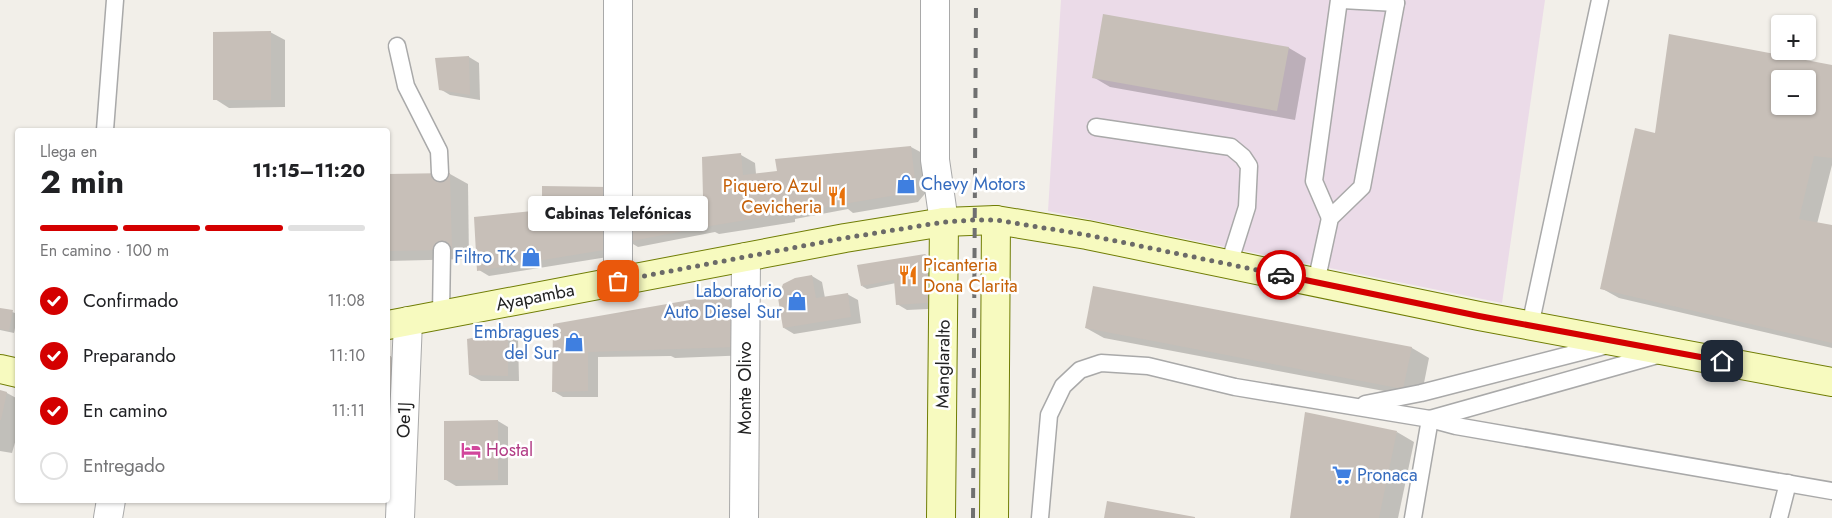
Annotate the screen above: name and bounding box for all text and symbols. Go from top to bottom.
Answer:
map controls [1771,15,1816,115]
button: + [1771,15,1816,60]
button: − [1771,70,1816,115]
text: Llega en [40,140,97,163]
text: 11:15–11:20 [252,157,365,184]
text: 2 min [40,159,124,205]
place label: Chevy Motors [921,171,1026,197]
place label: Piquero Azul Cevicheria [723,173,822,220]
shop icon: Chevy Motors [895,173,917,195]
restaurant icon: Piquero Azul Cevicheria [826,185,848,207]
callout: Cabinas Telefónicas [528,196,708,231]
text: Cabinas Telefónicas [545,202,691,225]
text: En camino · 100 m [40,239,169,262]
place label: Filtro TK [454,244,517,270]
shop icon: Filtro TK [520,246,542,268]
courier [1256,250,1306,300]
place label: Picanteria Dona Clarita [923,252,1018,299]
pin [597,260,639,302]
icon: car [1267,261,1295,289]
restaurant icon: Picanteria Dona Clarita [897,264,919,286]
icon: bag [604,267,632,295]
street label: Ayapamba [494,277,576,317]
place label: Laboratorio Auto Diesel Sur [664,278,783,325]
icon: check [40,287,68,315]
text: Confirmado [83,287,178,314]
text: 11:08 [327,289,365,312]
shop icon: Laboratorio Auto Diesel Sur [786,290,808,312]
place label: Embragues del Sur [474,319,560,366]
street label: Manglaralto [929,319,957,409]
shop icon: Embragues del Sur [563,331,585,353]
pin [1701,340,1743,382]
street label: Monte Olivo [732,341,758,435]
icon: check [40,342,68,370]
text: Preparando [83,342,176,369]
text: 11:10 [329,344,365,367]
icon: home [1708,347,1736,375]
icon: check [40,397,68,425]
text: En camino [83,397,167,424]
text: 11:11 [331,399,365,422]
street label: Oe1J [390,402,418,438]
place label: Hostal [486,437,533,463]
hotel icon: Hostal [460,439,482,461]
text: Entregado [83,452,165,479]
place label: Pronaca [1357,462,1418,488]
supermarket icon: Pronaca [1331,464,1353,486]

